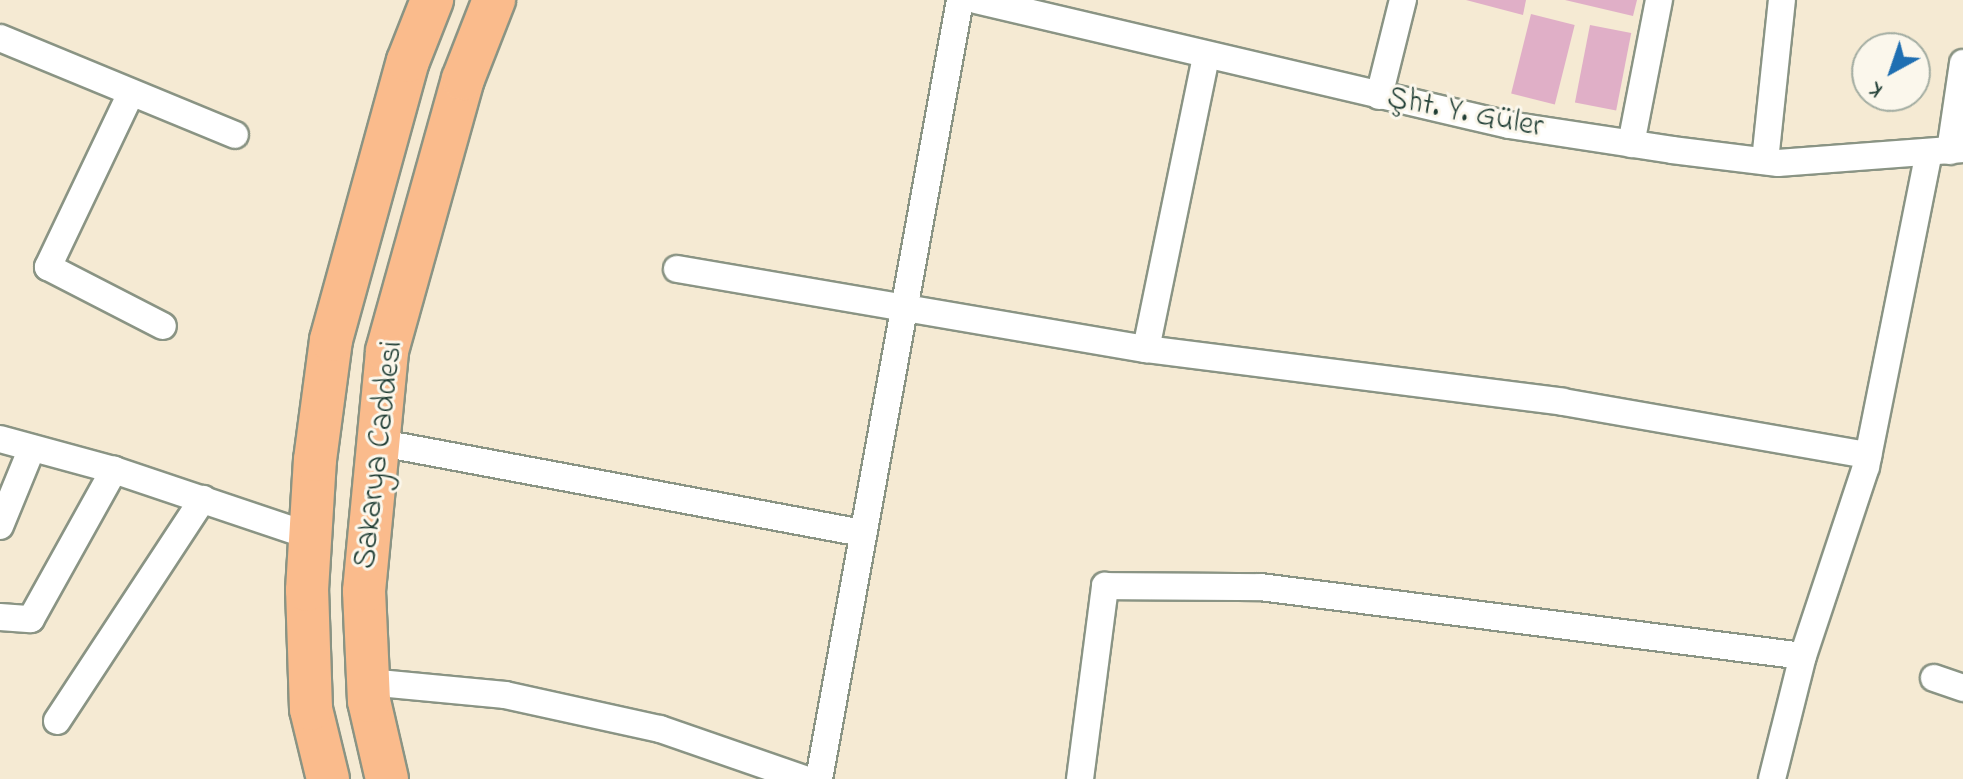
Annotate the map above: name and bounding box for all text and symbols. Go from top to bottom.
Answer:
north arrow [1851,32,1931,112]
text: K [1862,73,1891,105]
street label: Şht. Y. Güler [1384,80,1546,148]
street label: Sakarya Caddesi [347,339,413,571]

